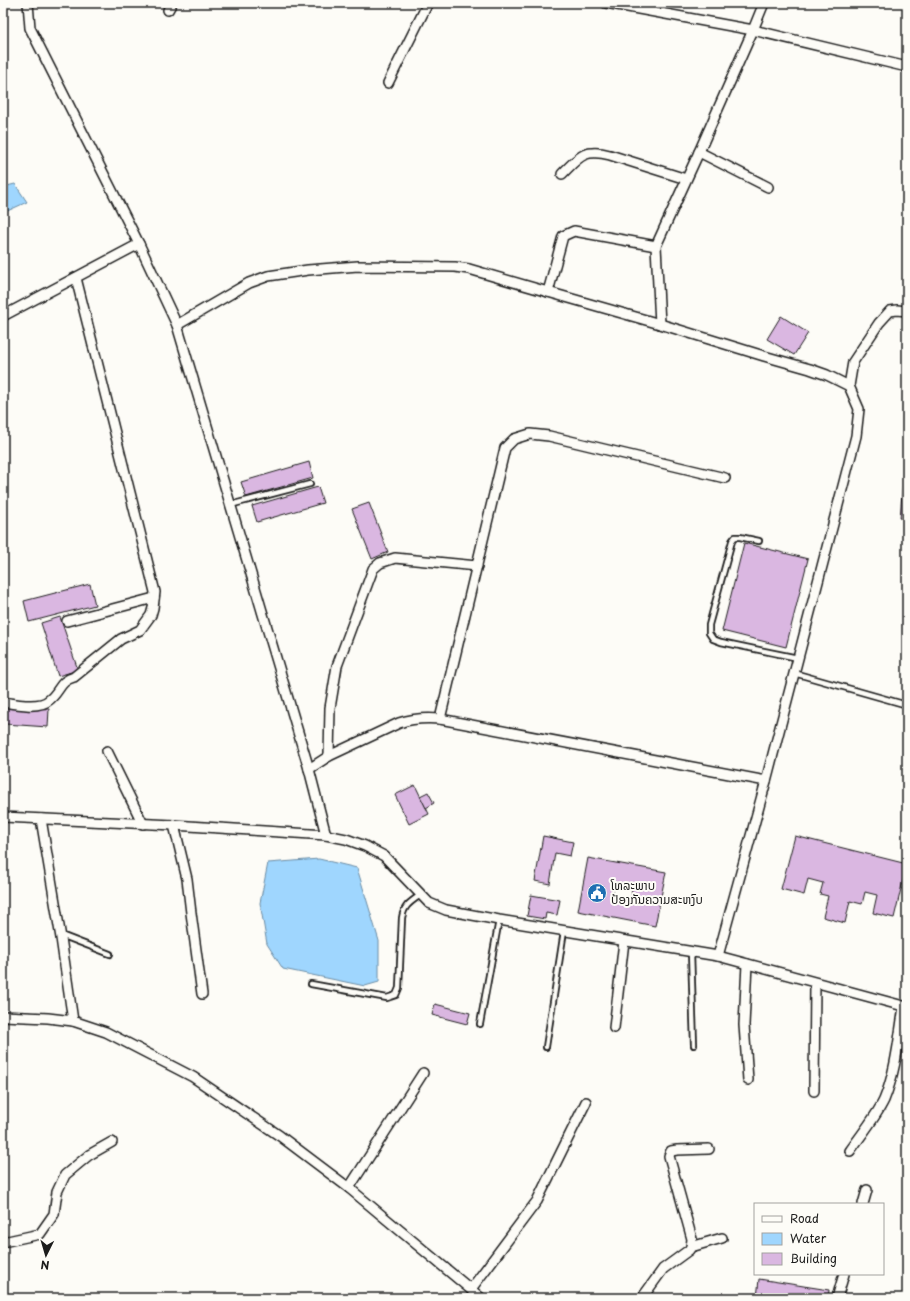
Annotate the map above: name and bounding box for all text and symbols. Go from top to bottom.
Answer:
place label: ໂທລະພາບ ປ້ອງກັນຄວາມສະຫງົບ [610,876,703,908]
public building icon: ໂທລະພາບ ປ້ອງກັນຄວາມສະຫງົບ [586,882,608,904]
legend [754,1203,884,1275]
text: Road [790,1209,819,1227]
text: Water [790,1229,827,1247]
north arrow [26,1235,66,1275]
text: Building [790,1249,837,1267]
text: N [40,1257,50,1274]

